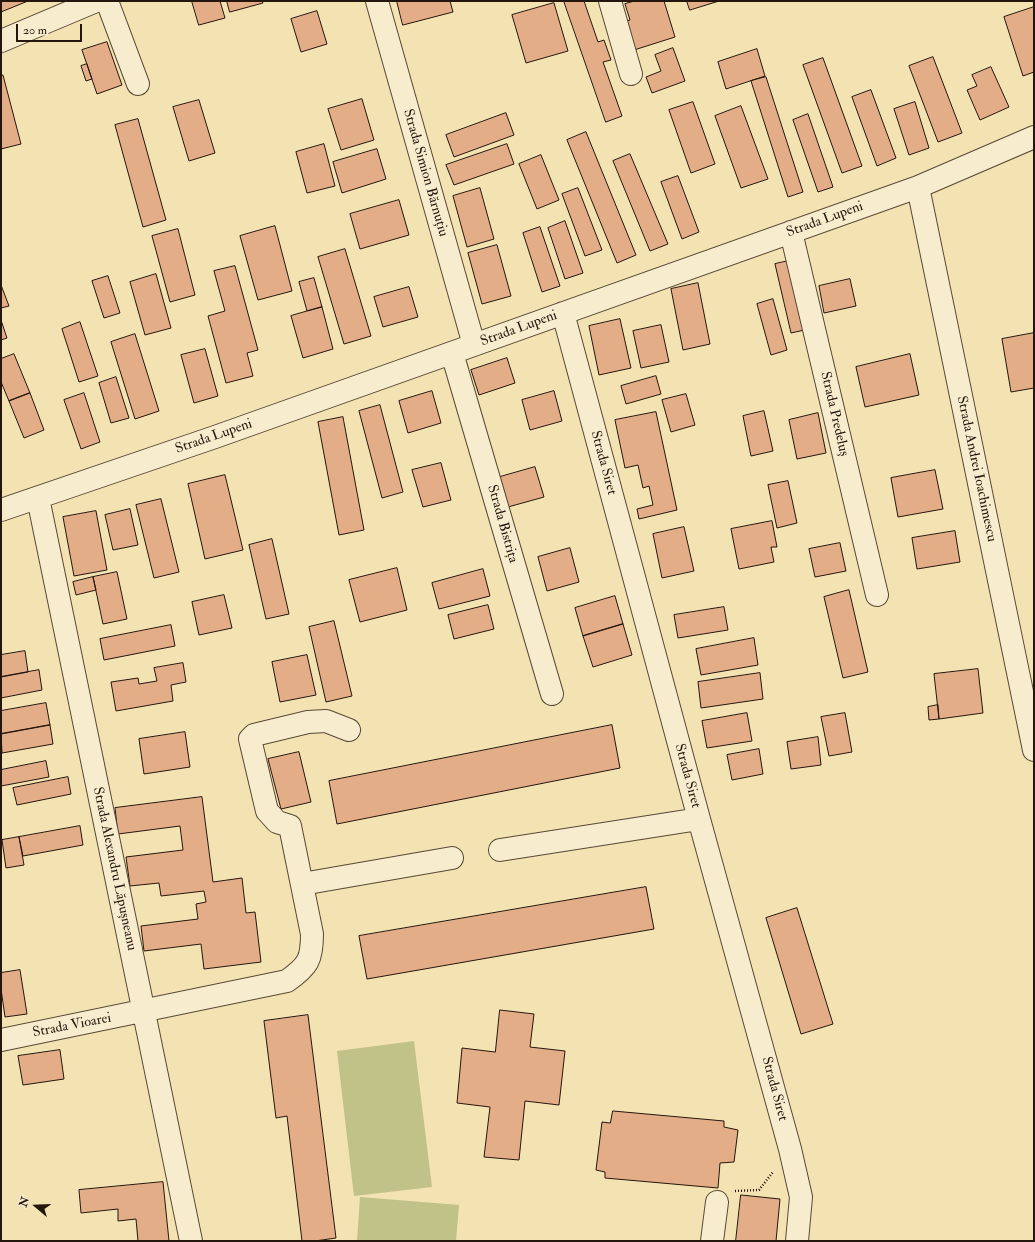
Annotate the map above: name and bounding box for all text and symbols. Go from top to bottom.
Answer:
scale bar [18,16,84,42]
text: 20 m [23,23,47,38]
street label: Strada Simion Bărnuțiu [399,107,451,239]
street label: Strada Lupeni [784,198,866,242]
street label: Strada Lupeni [478,307,560,351]
street label: Strada Predeluș [816,370,852,458]
street label: Strada Andrei Ioachimescu [952,395,1000,543]
street label: Strada Lupeni [173,416,255,458]
street label: Strada Siret [586,429,620,497]
street label: Strada Bistrița [483,483,521,565]
street label: Strada Siret [670,742,704,810]
street label: Strada Alexandru Lăpușneanu [88,786,140,952]
street label: Strada Vioarei [31,1010,113,1042]
street label: Strada Siret [757,1055,791,1123]
north arrow [16,1186,56,1226]
text: N [16,1195,32,1209]

